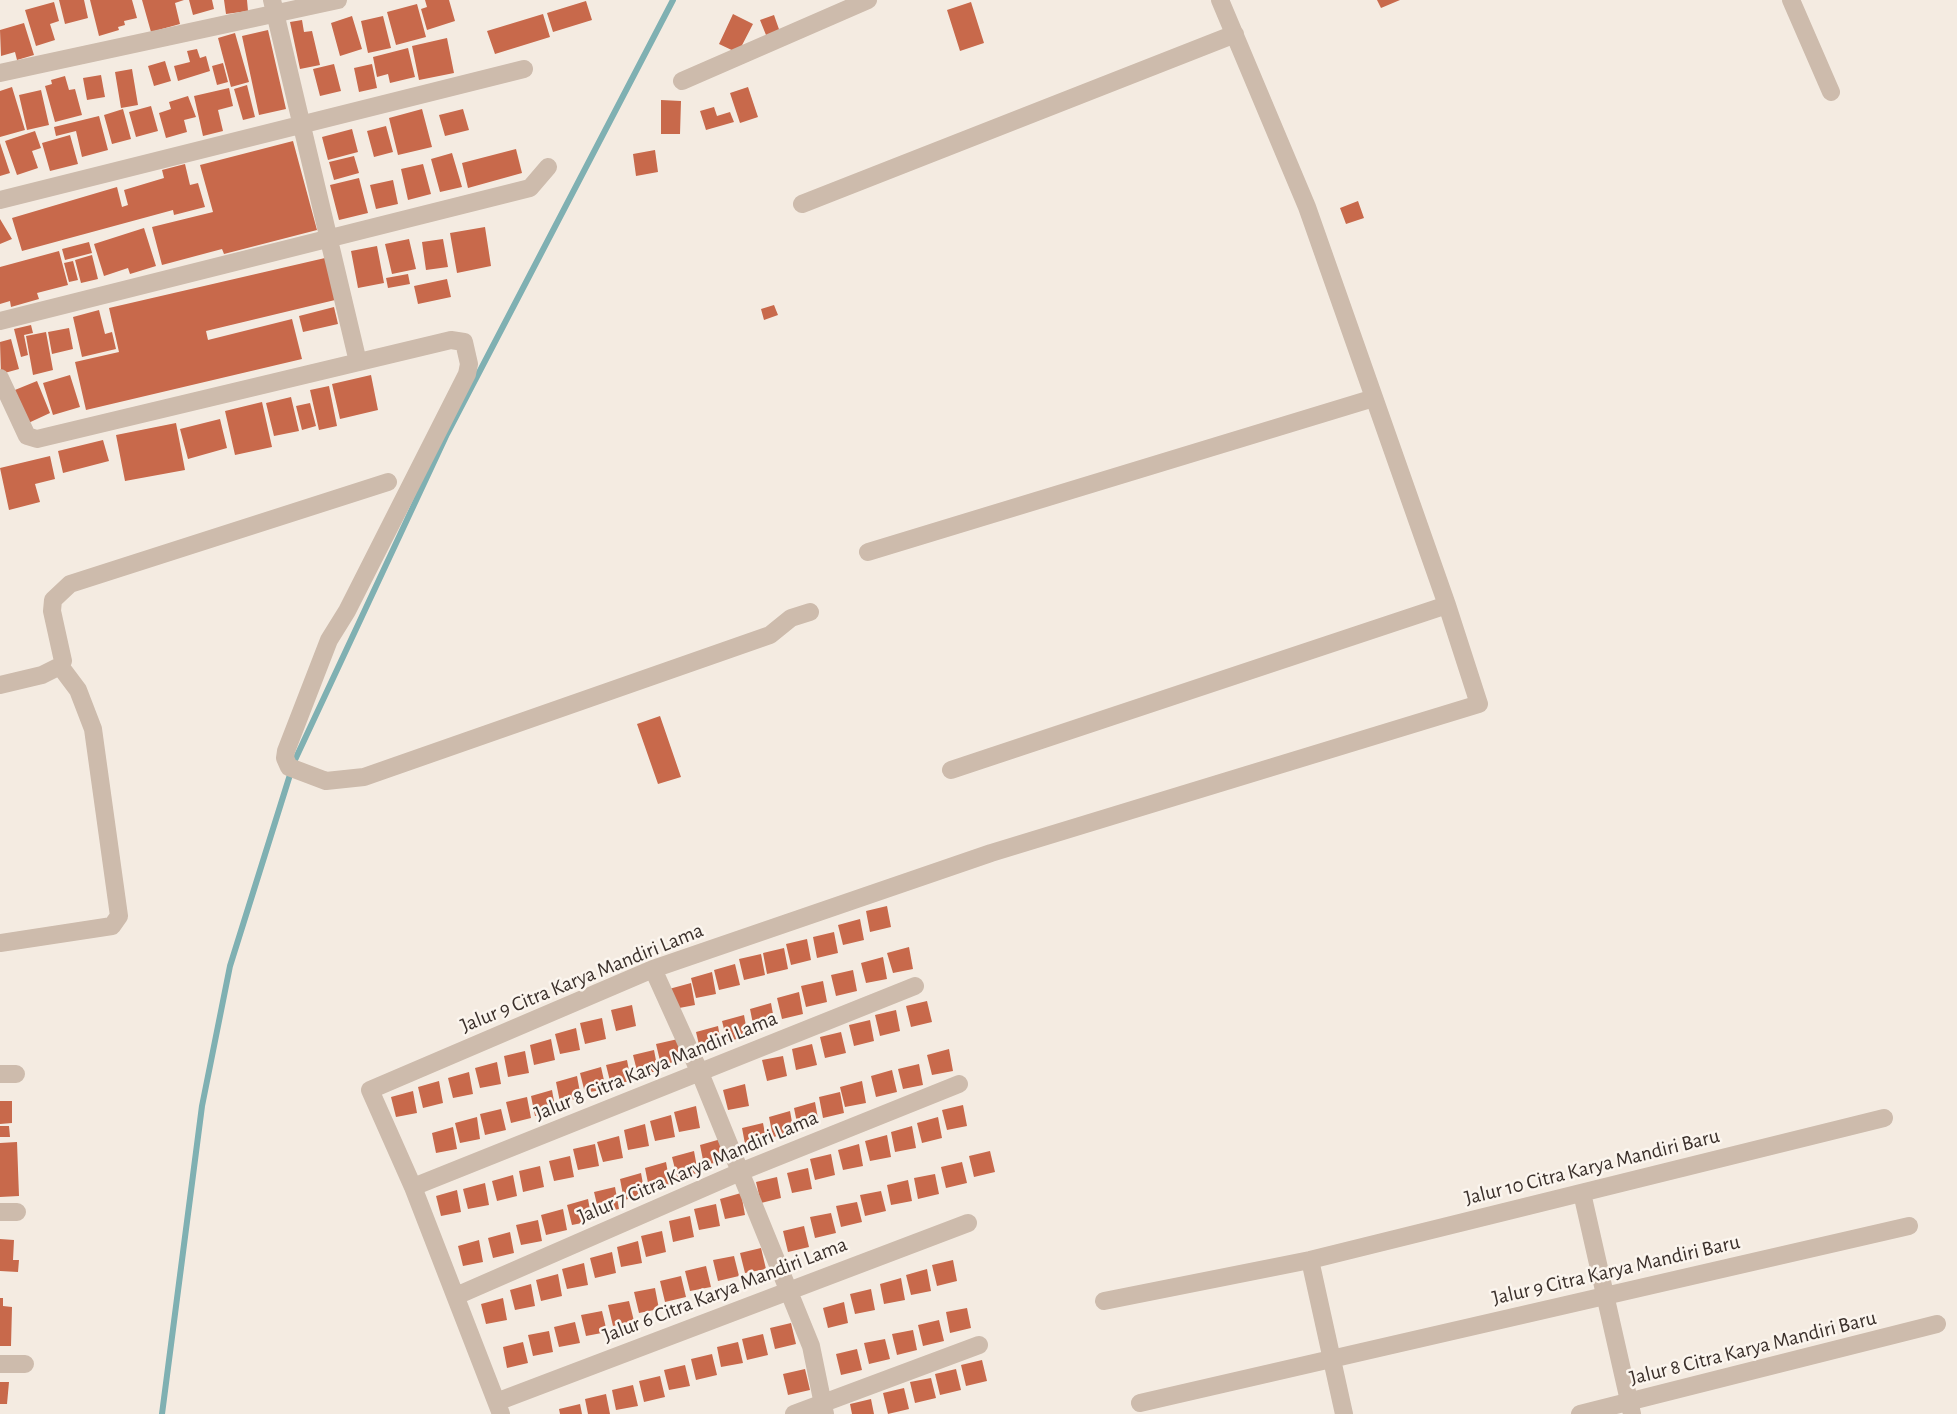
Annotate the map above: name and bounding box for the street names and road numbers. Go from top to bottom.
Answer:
street label: Jalur 9 Citra Karya Mandiri Lama [457,918,707,1038]
street label: Jalur 8 Citra Karya Mandiri Lama [531,1006,781,1126]
street label: Jalur 7 Citra Karya Mandiri Lama [574,1105,822,1229]
street label: Jalur 10 Citra Karya Mandiri Baru [1462,1123,1722,1211]
street label: Jalur 9 Citra Karya Mandiri Baru [1490,1229,1742,1311]
street label: Jalur 6 Citra Karya Mandiri Lama [599,1232,851,1348]
street label: Jalur 8 Citra Karya Mandiri Baru [1627,1305,1879,1391]

